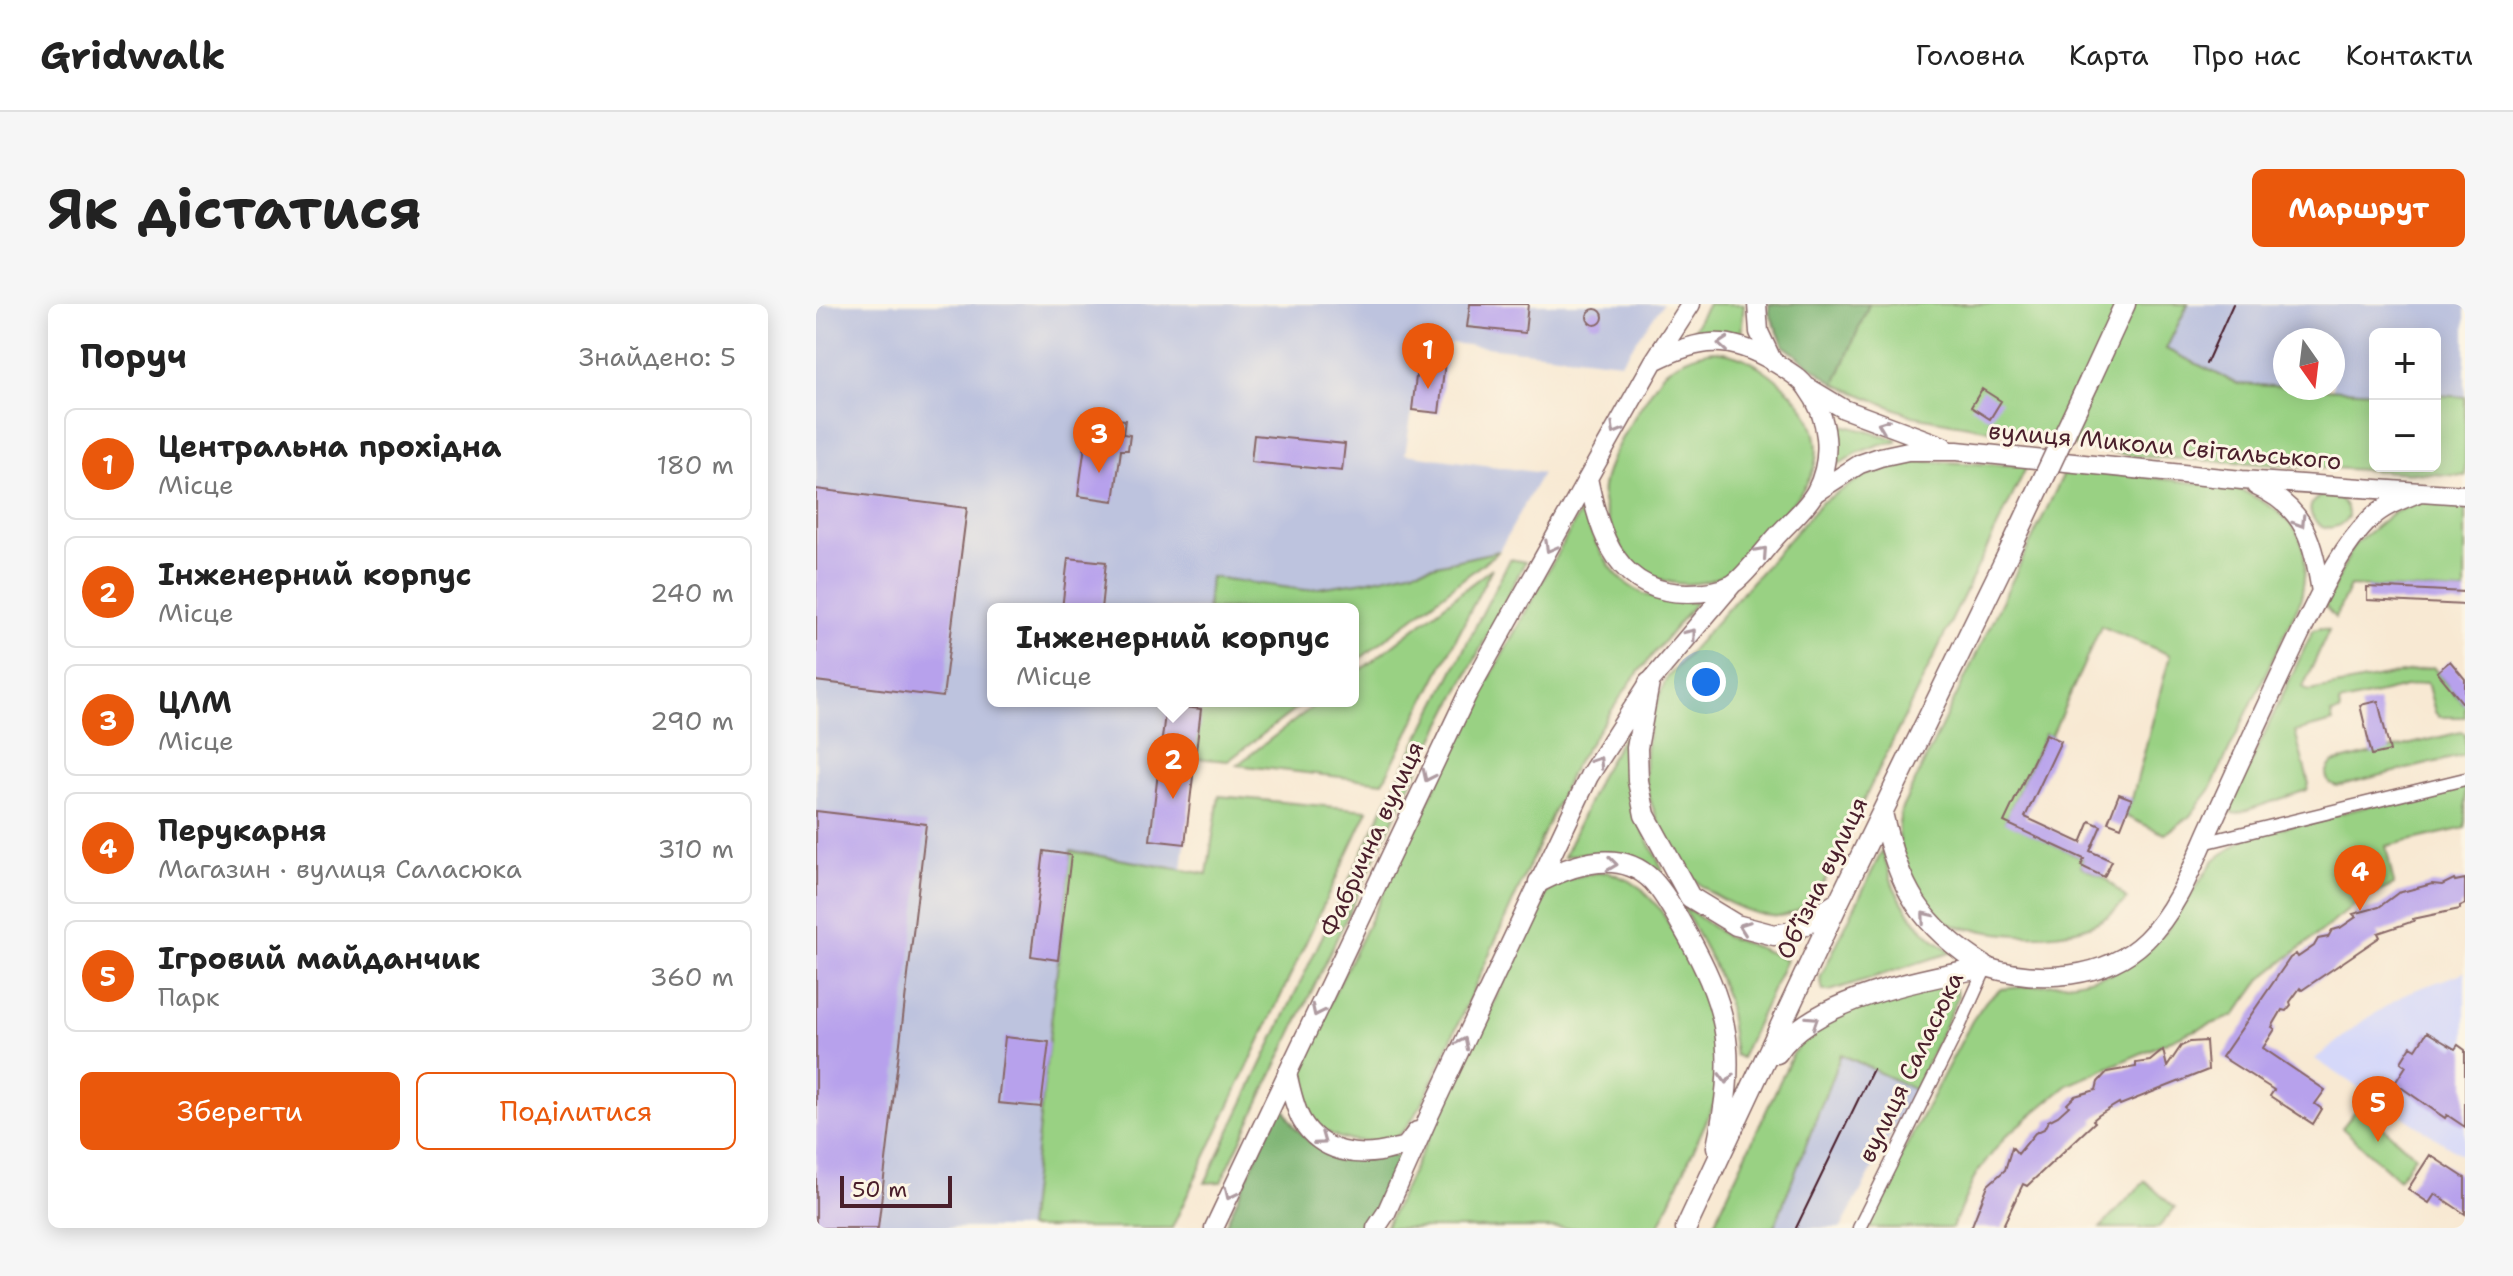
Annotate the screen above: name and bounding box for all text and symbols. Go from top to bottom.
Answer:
text: Gridwalk [40,30,226,81]
text: Головна [1915,36,2025,74]
text: Карта [2069,36,2149,74]
text: Про нас [2193,36,2301,74]
text: Контакти [2345,36,2473,74]
button: Маршрут [2252,169,2465,247]
text: Як дістатися [48,171,422,246]
pin: 1 [1402,323,1454,389]
north arrow [2273,328,2345,400]
map controls [2369,328,2441,472]
button: + [2369,328,2441,400]
text: Поруч [80,333,187,379]
one-way arrow [1716,336,1729,353]
text: Знайдено: 5 [579,339,736,374]
button: − [2369,400,2441,472]
pin: 3 [1073,407,1125,473]
street label: вулиця Миколи Світальського [1987,415,2343,477]
one-way arrow [1877,418,1891,434]
one-way arrow [1610,420,1626,434]
text: Центральна прохідна [158,426,501,467]
text: 1 [102,447,114,482]
text: 180 m [656,447,734,482]
text: Місце [158,467,234,502]
one-way arrow [2291,513,2306,528]
one-way arrow [1544,538,1560,552]
one-way arrow [1753,546,1767,561]
text: Інженерний корпус [158,554,472,595]
text: 2 [99,575,117,610]
text: 240 m [650,575,734,610]
text: Місце [158,595,234,630]
popup [987,603,1359,707]
text: Інженерний корпус [1016,617,1330,658]
one-way arrow [1681,629,1695,643]
text: Місце [1016,658,1092,693]
your location [1686,662,1726,702]
text: ЦЛМ [158,682,232,723]
text: 3 [99,703,117,738]
text: 290 m [650,703,734,738]
text: Місце [158,723,234,758]
pin: 2 [1147,733,1199,799]
street label: Фабрична вулиця [1313,736,1431,942]
one-way arrow [1588,756,1603,771]
one-way arrow [1422,768,1438,783]
street label: Обʼїзна вулиця [1769,792,1875,964]
text: Перукарня [158,810,327,851]
text: 4 [99,831,117,866]
text: 310 m [658,831,734,866]
pin: 4 [2334,845,2386,911]
text: Магазин · вулиця Саласюка [158,851,522,886]
one-way arrow [1606,855,1619,872]
one-way arrow [1921,912,1936,927]
one-way arrow [1737,920,1751,937]
text: Ігровий майданчик [158,938,480,979]
text: 5 [100,959,116,994]
text: 360 m [649,959,734,994]
street label: вулиця Саласюка [1851,966,1971,1168]
text: Парк [158,979,220,1014]
one-way arrow [1311,1003,1327,1017]
one-way arrow [1805,1015,1819,1030]
one-way arrow [1453,1037,1469,1051]
button: Зберегти [80,1072,400,1150]
button: Поділитися [416,1072,736,1150]
one-way arrow [1718,1072,1735,1085]
pin: 5 [2352,1076,2404,1142]
one-way arrow [1313,1130,1327,1145]
scale bar [840,1172,952,1208]
text: 50 m [852,1175,907,1204]
one-way arrow [1224,1186,1240,1200]

